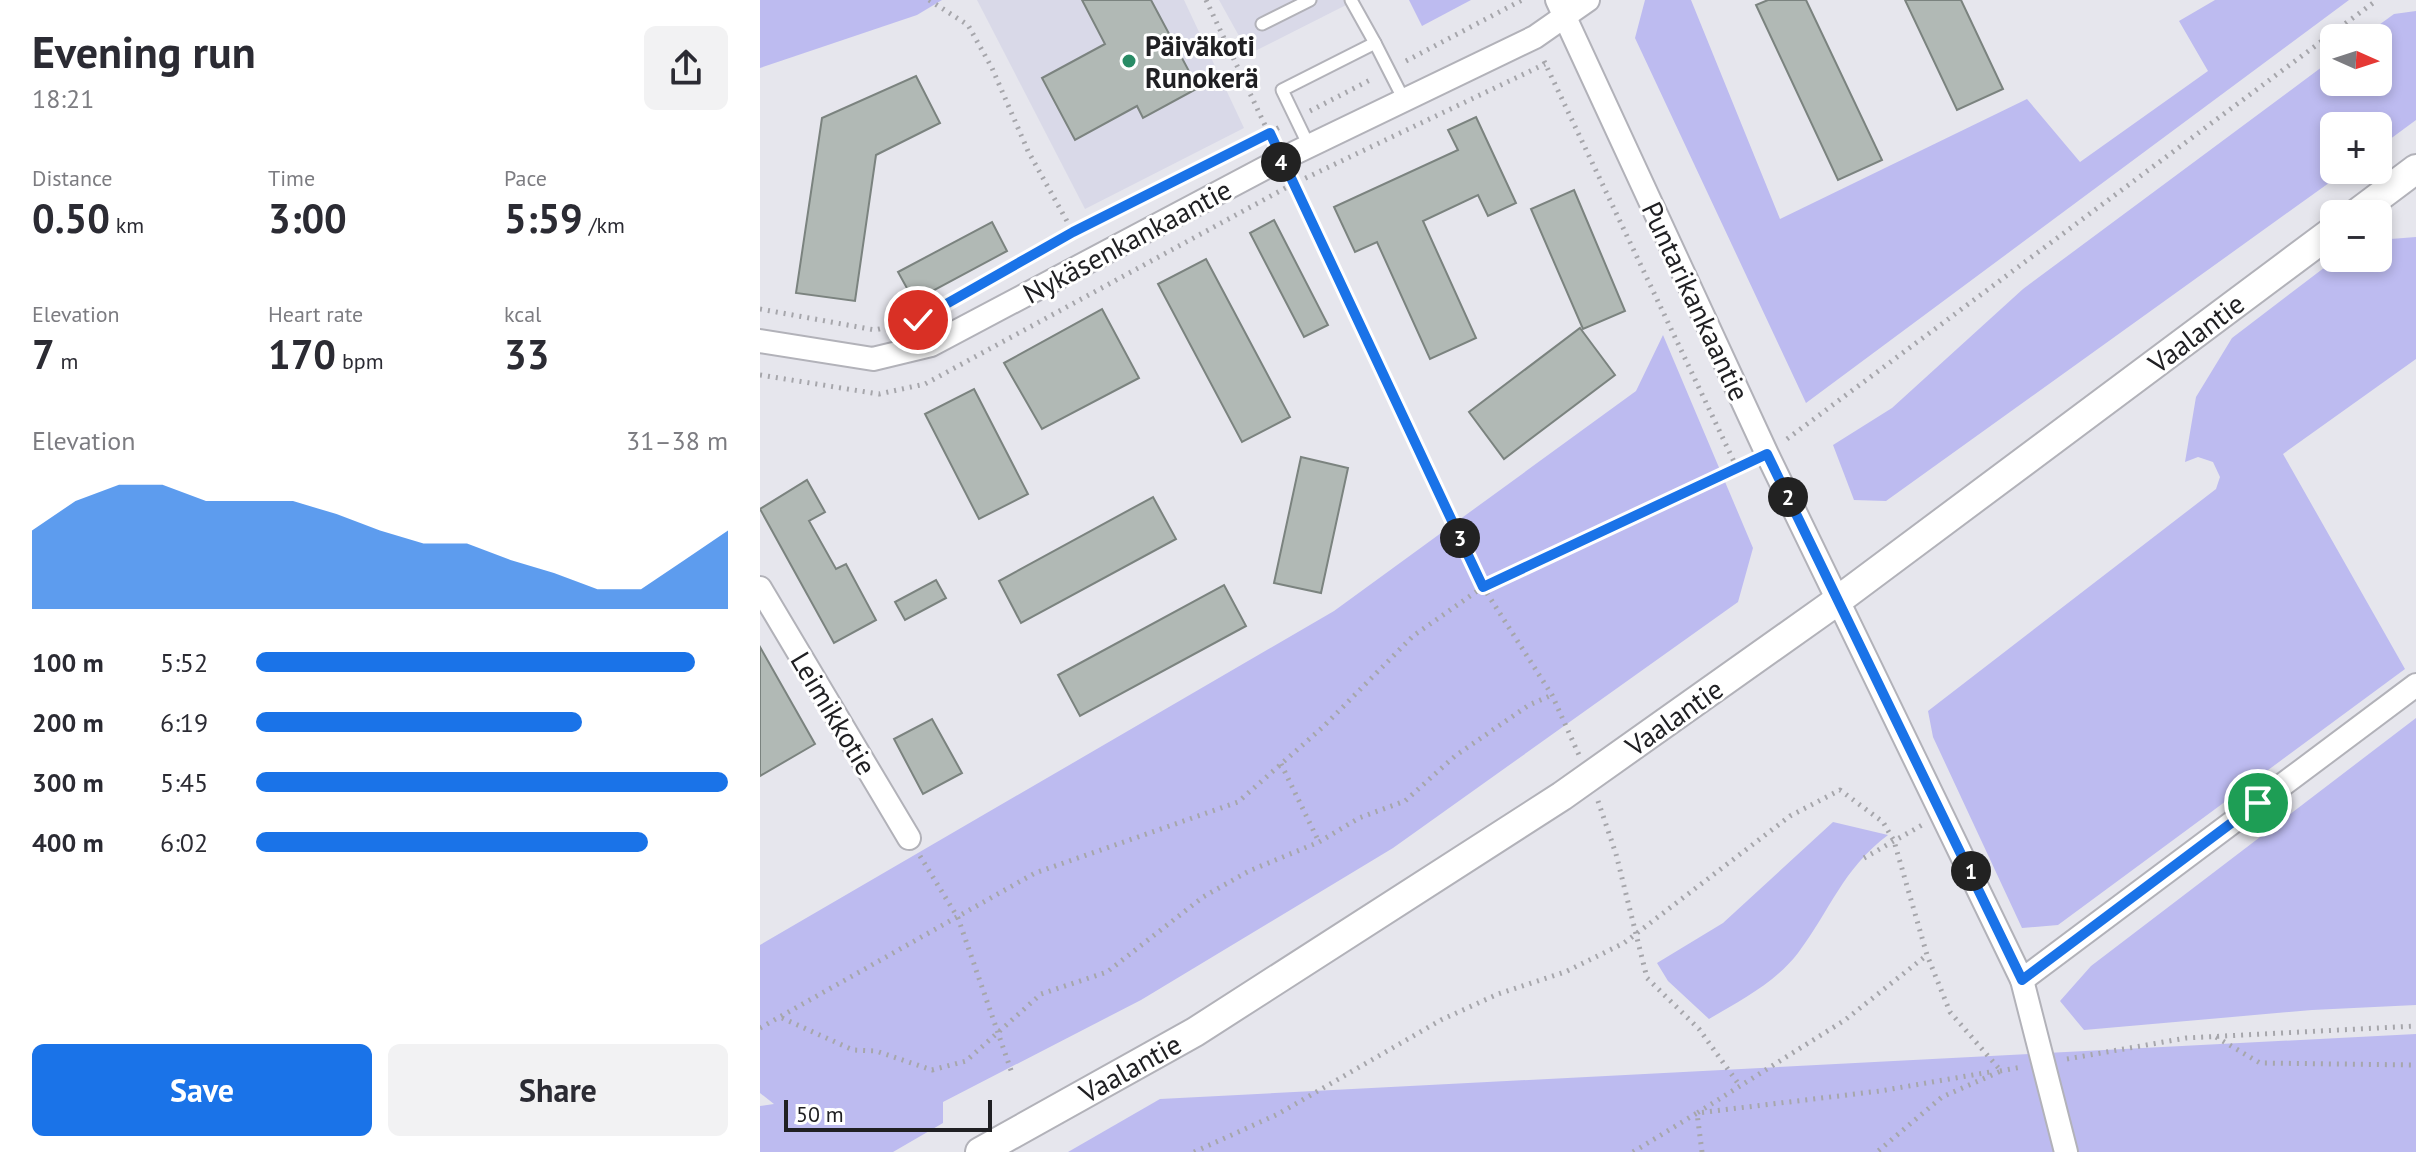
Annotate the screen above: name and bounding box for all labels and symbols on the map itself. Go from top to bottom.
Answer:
north arrow [2320,24,2392,96]
place label: Päiväkoti Runokerä [1145,27,1259,96]
marker: Päiväkoti Runokerä [1120,52,1138,70]
pin: 4 [1261,142,1301,182]
street label: Nykäsenkankaantie [1016,170,1238,312]
street label: Puntarikankaantie [1634,195,1758,407]
street label: Vaalantie [2140,285,2251,382]
pin [884,286,952,354]
pin: 2 [1768,477,1808,517]
pin: 3 [1440,518,1480,558]
street label: Leimikkotie [783,645,885,781]
street label: Vaalantie [1617,670,1730,765]
pin [2224,769,2292,837]
pin: 1 [1951,851,1991,891]
street label: Vaalantie [1072,1025,1187,1112]
scale bar [784,1096,992,1132]

